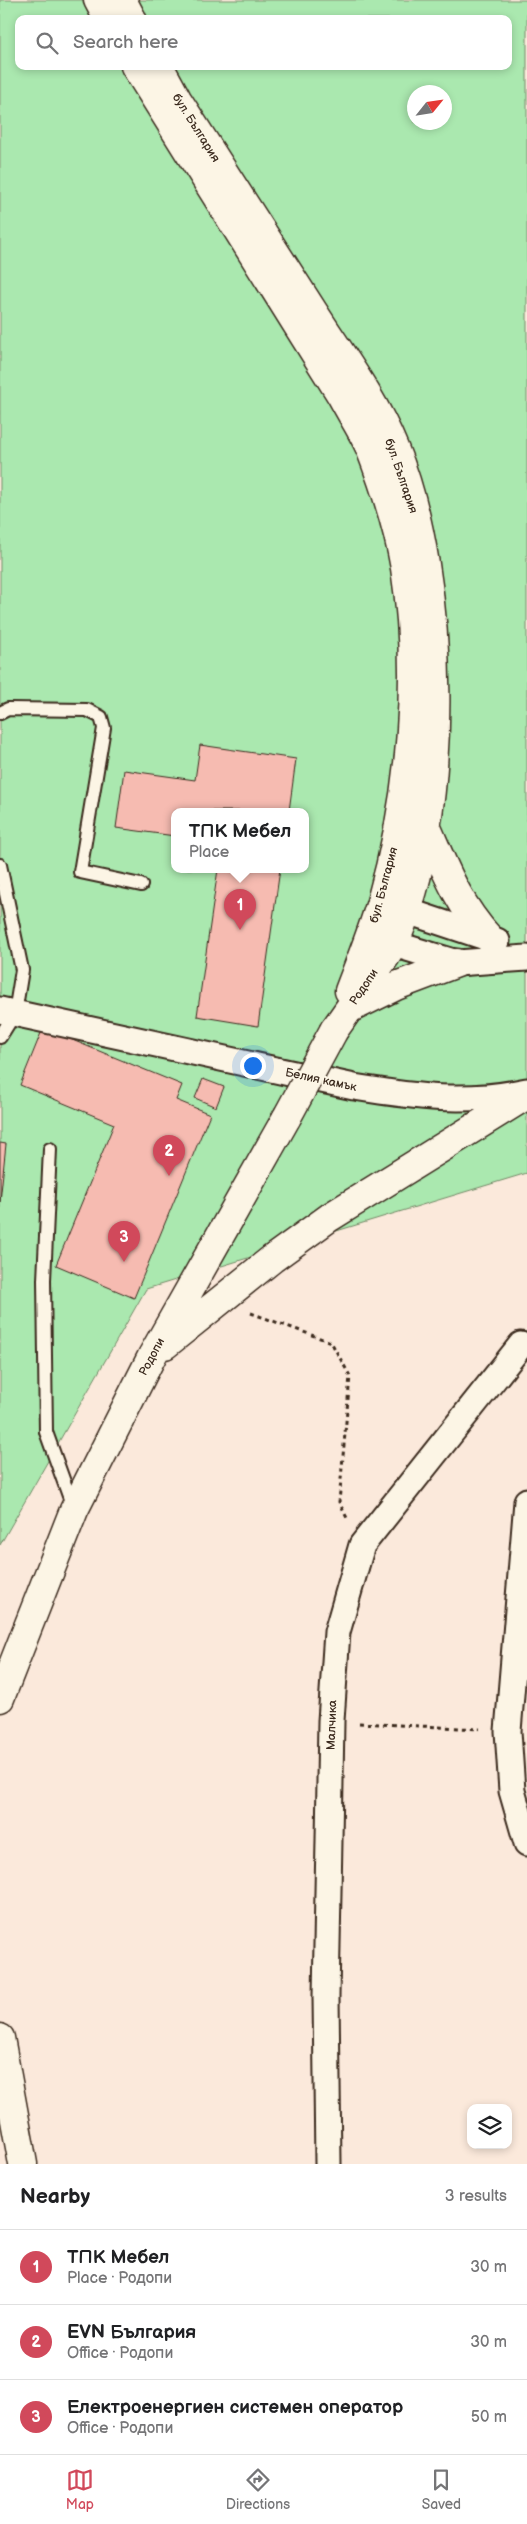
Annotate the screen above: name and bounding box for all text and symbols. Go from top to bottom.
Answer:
search box [15,15,512,70]
icon: search [33,29,61,57]
text: Search here [73,31,178,54]
north arrow [407,85,452,130]
street label: бул. България [169,91,223,165]
street label: бул. България [381,437,421,516]
popup [171,808,309,873]
text: ТПК Мебел [189,820,291,843]
text: Place [189,843,229,862]
street label: бул. България [367,845,401,925]
pin: 1 [224,889,256,930]
street label: Родопи [346,966,382,1008]
your location [240,1053,266,1079]
street label: Белия камък [284,1065,359,1095]
pin: 2 [153,1135,185,1176]
pin: 3 [108,1221,140,1262]
street label: Родопи [136,1336,168,1378]
street label: Малчика [324,1700,340,1750]
map controls [467,2104,512,2149]
button: layers [467,2104,512,2149]
text: Nearby [20,2184,90,2209]
text: 3 results [445,2187,507,2206]
text: ТПК Мебел [67,2246,169,2269]
text: 1 [33,2258,39,2277]
text: 30 m [470,2258,507,2277]
text: Place · Родопи [67,2269,172,2288]
text: EVN България [67,2321,196,2344]
text: 2 [31,2333,41,2352]
text: 30 m [470,2333,507,2352]
text: Office · Родопи [67,2344,173,2363]
text: Електроенергиен системен оператор [67,2396,403,2419]
text: 3 [31,2408,41,2427]
text: 50 m [471,2408,507,2427]
text: Office · Родопи [67,2419,173,2438]
tab: Map [66,2466,94,2513]
tab: Directions [226,2466,290,2513]
tab: Saved [422,2466,461,2513]

